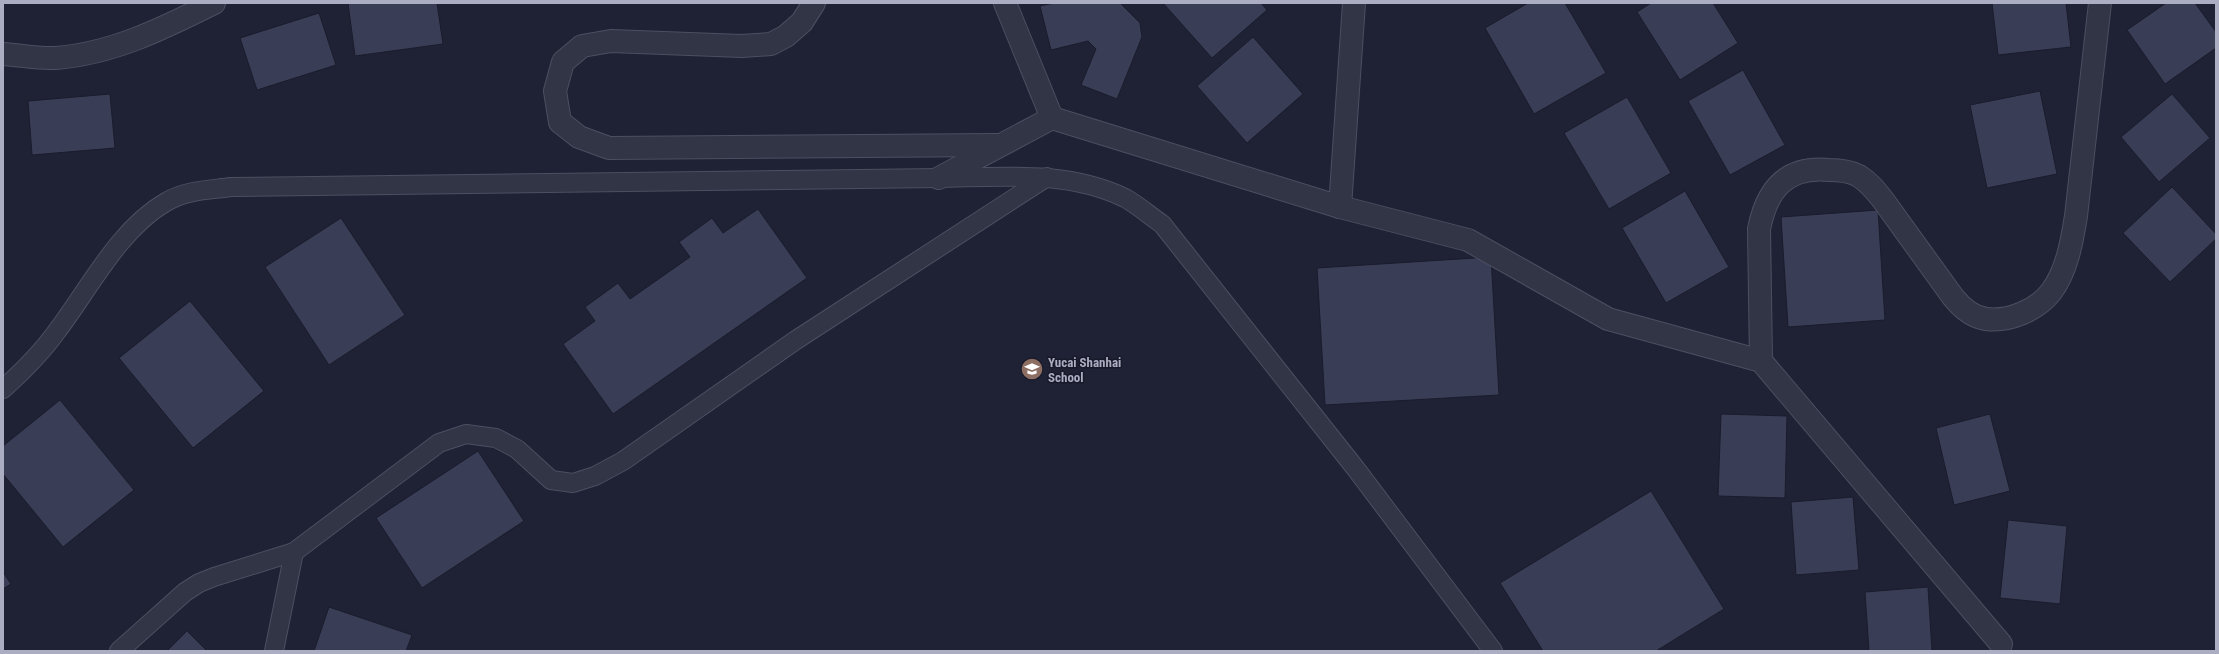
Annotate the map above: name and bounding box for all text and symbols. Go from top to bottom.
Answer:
place label: Yucai Shanhai School [1048,355,1121,385]
school or university icon: Yucai Shanhai School [1019,356,1045,382]

